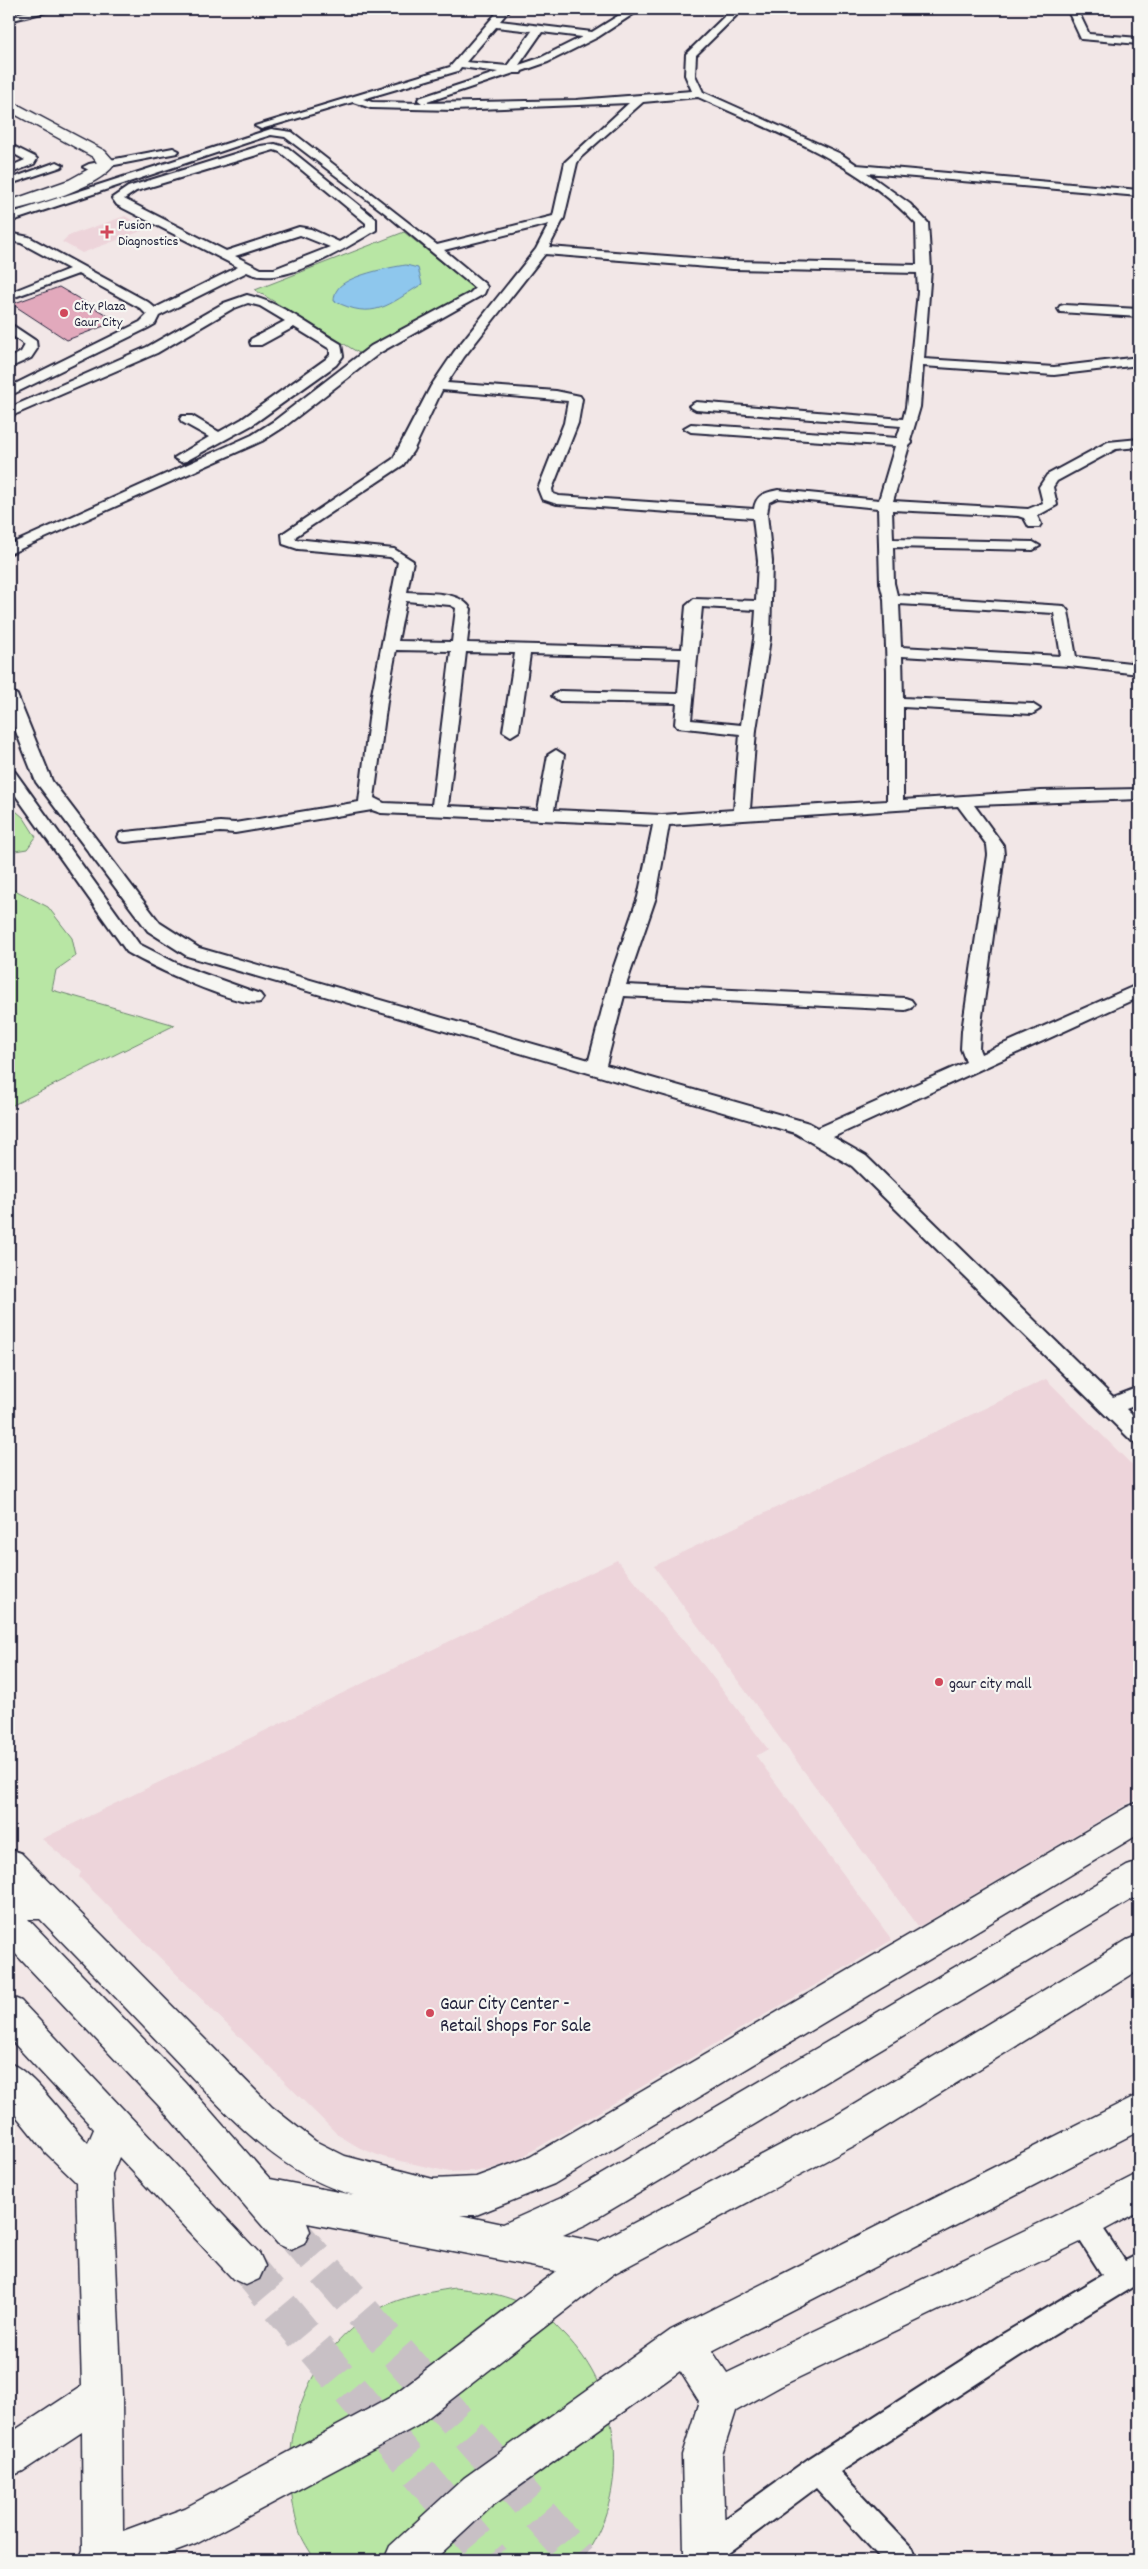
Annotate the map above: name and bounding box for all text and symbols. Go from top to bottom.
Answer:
place label: Fusion Diagnostics [118,216,178,252]
marker: Fusion Diagnostics [100,225,114,239]
place label: City Plaza Gaur City [74,297,126,333]
marker: City Plaza Gaur City [58,307,70,319]
place label: gaur city mall [949,1673,1032,1696]
marker: gaur city mall [933,1676,945,1688]
place label: Gaur City Center - Retail Shops For Sale [440,1992,591,2041]
marker: Gaur City Center - Retail Shops For Sale [424,2007,436,2019]

